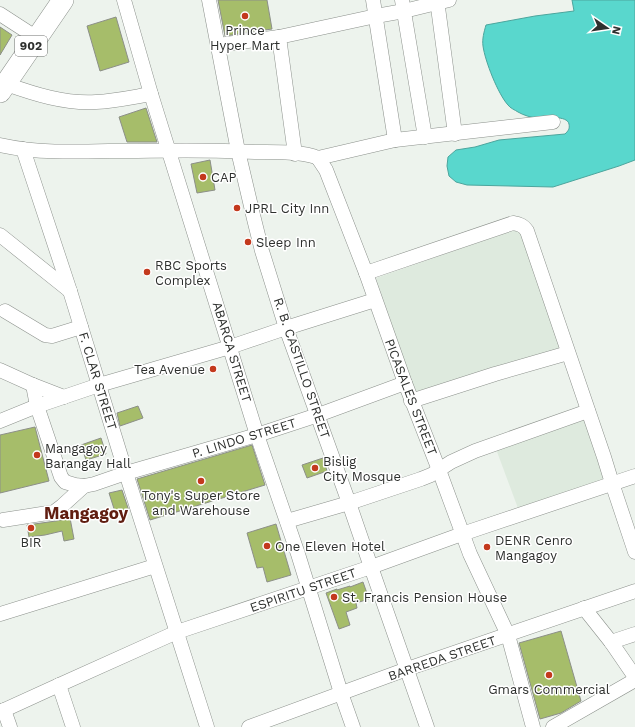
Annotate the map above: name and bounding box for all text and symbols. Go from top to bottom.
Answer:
north arrow [587,8,627,48]
marker: Prince Hyper Mart [240,11,250,21]
place label: Prince Hyper Mart [210,23,281,53]
text: N [609,25,624,36]
road number: 902 [15,36,47,56]
place label: CAP [211,170,236,185]
marker: CAP [198,172,208,182]
place label: JPRL City Inn [245,201,329,216]
marker: JPRL City Inn [232,203,242,213]
place label: Sleep Inn [256,235,316,250]
marker: Sleep Inn [243,237,253,247]
place label: RBC Sports Complex [155,258,227,288]
marker: RBC Sports Complex [142,267,152,277]
street label: R. B. CASTILLO STREET [271,295,333,441]
street label: ABARCA STREET [210,300,254,404]
street label: F. CLAR STREET [76,330,120,432]
street label: PICASALES STREET [382,337,440,458]
place label: Tea Avenue [134,362,205,377]
marker: Tea Avenue [208,364,218,374]
street label: P. LINDO STREET [190,415,298,461]
place label: Mangagoy Barangay Hall [45,441,131,471]
marker: Mangagoy Barangay Hall [32,450,42,460]
place label: Bislig City Mosque [323,454,401,484]
marker: Bislig City Mosque [310,463,320,473]
marker: Tony's Super Store and Warehouse [196,476,206,486]
place label: Tony's Super Store and Warehouse [142,488,260,518]
district label: Mangagoy [44,503,128,523]
marker: BIR [26,523,36,533]
place label: DENR Cenro Mangagoy [495,533,573,563]
place label: BIR [21,535,42,550]
place label: One Eleven Hotel [275,539,385,554]
marker: One Eleven Hotel [262,541,272,551]
marker: DENR Cenro Mangagoy [482,542,492,552]
street label: ESPIRITU STREET [248,565,358,615]
place label: St. Francis Pension House [342,590,507,605]
marker: St. Francis Pension House [329,592,339,602]
street label: BARREDA STREET [386,632,498,683]
marker: Gmars Commercial [544,670,554,680]
place label: Gmars Commercial [488,682,610,697]

